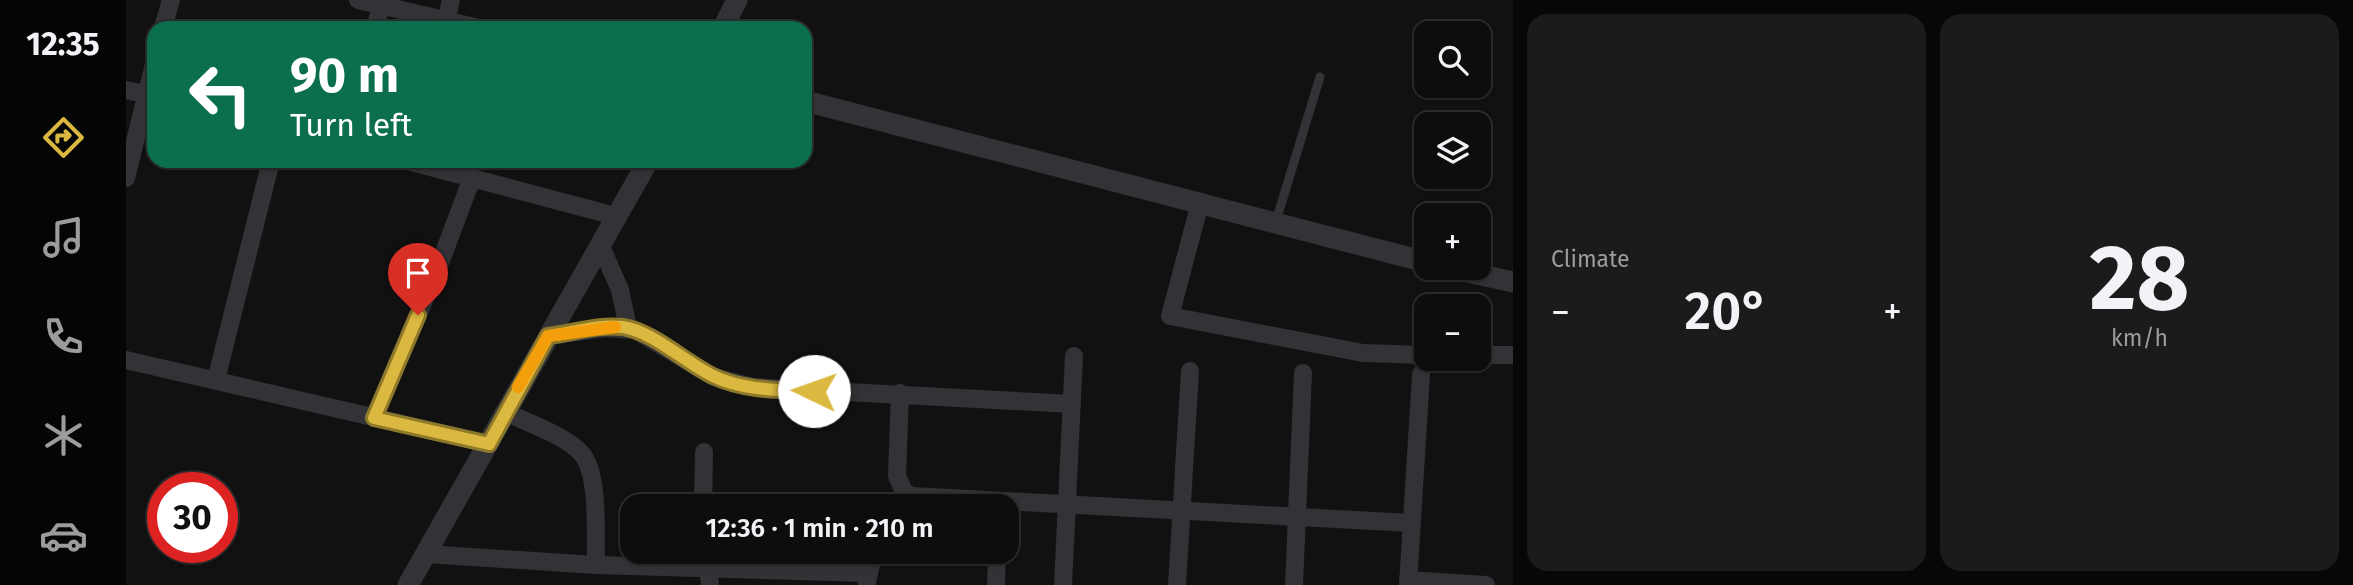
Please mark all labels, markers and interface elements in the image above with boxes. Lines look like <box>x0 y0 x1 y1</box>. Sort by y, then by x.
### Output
map controls <box>1414 21 1491 371</box>
button: search <box>1414 21 1491 98</box>
text: 12:35 <box>26 25 100 63</box>
text: 90 m <box>290 46 399 105</box>
icon: left <box>175 49 266 140</box>
text: Turn left <box>290 106 412 144</box>
button: layers <box>1414 112 1491 189</box>
icon: directions <box>39 113 88 162</box>
button: + <box>1414 203 1491 280</box>
icon: music <box>39 213 88 262</box>
text: 28 <box>2090 224 2189 333</box>
pin <box>388 243 448 315</box>
text: Climate <box>1551 245 1630 273</box>
icon: arrive <box>399 254 437 292</box>
text: 20° <box>1685 280 1768 343</box>
text: − <box>1551 289 1570 335</box>
text: + <box>1883 289 1902 335</box>
button: − <box>1414 294 1491 371</box>
icon: phone <box>39 312 88 361</box>
text: km/h <box>2111 324 2168 352</box>
position arrow <box>777 354 851 428</box>
icon: climate <box>39 411 88 460</box>
speed limit sign: 30 <box>147 472 238 563</box>
icon: car <box>39 511 88 560</box>
text: 12:36 · 1 min · 210 m <box>705 513 934 544</box>

